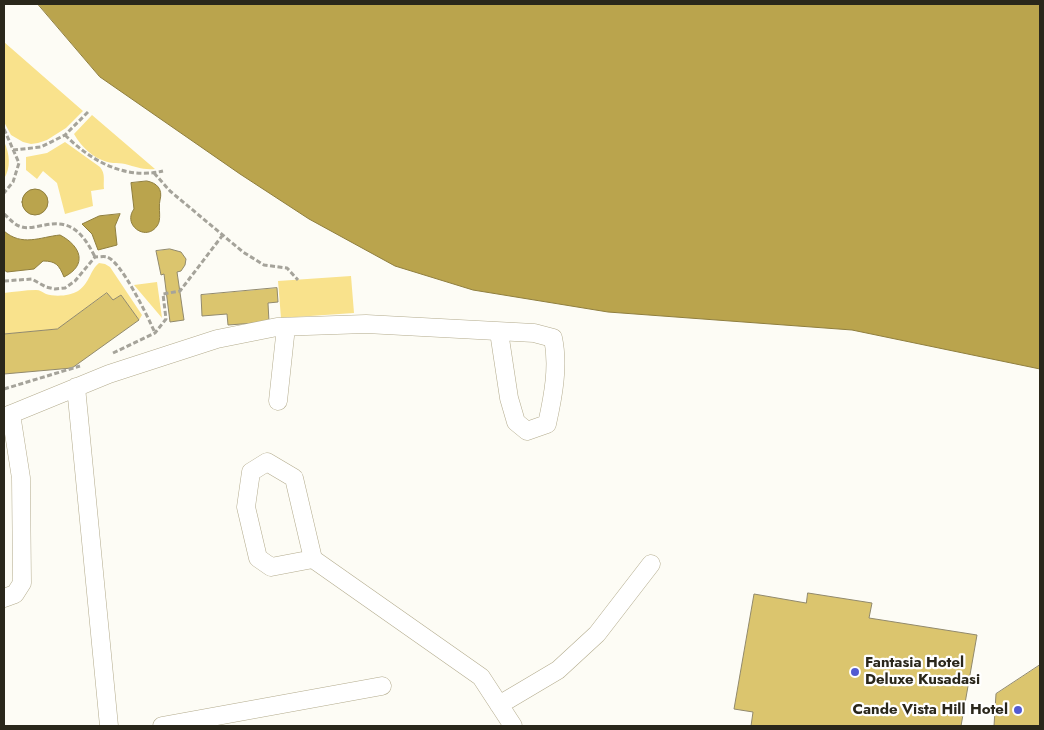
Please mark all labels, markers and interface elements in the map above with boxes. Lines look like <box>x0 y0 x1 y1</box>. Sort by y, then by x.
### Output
place label: Fantasia Hotel Deluxe Kusadasi <box>865 654 980 689</box>
marker: Fantasia Hotel Deluxe Kusadasi <box>849 666 861 678</box>
place label: Cande Vista Hill Hotel <box>852 701 1008 719</box>
marker: Cande Vista Hill Hotel <box>1012 704 1024 716</box>

